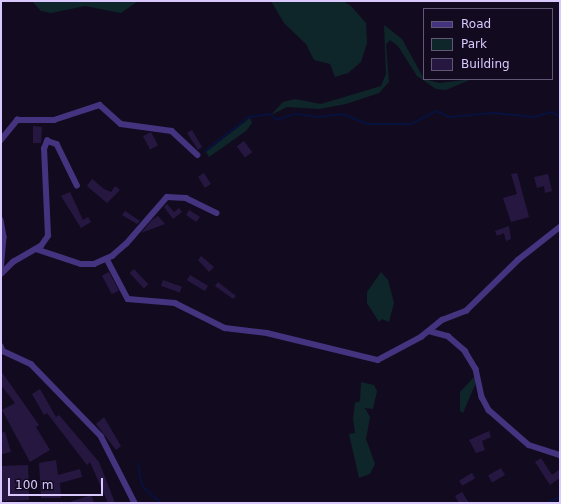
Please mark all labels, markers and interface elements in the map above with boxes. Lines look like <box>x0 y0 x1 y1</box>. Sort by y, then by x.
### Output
legend <box>423 8 553 80</box>
text: Road <box>461 17 491 31</box>
text: Park <box>461 37 487 51</box>
text: Building <box>461 57 510 71</box>
scale bar <box>10 470 105 496</box>
text: 100 m <box>15 478 53 492</box>

